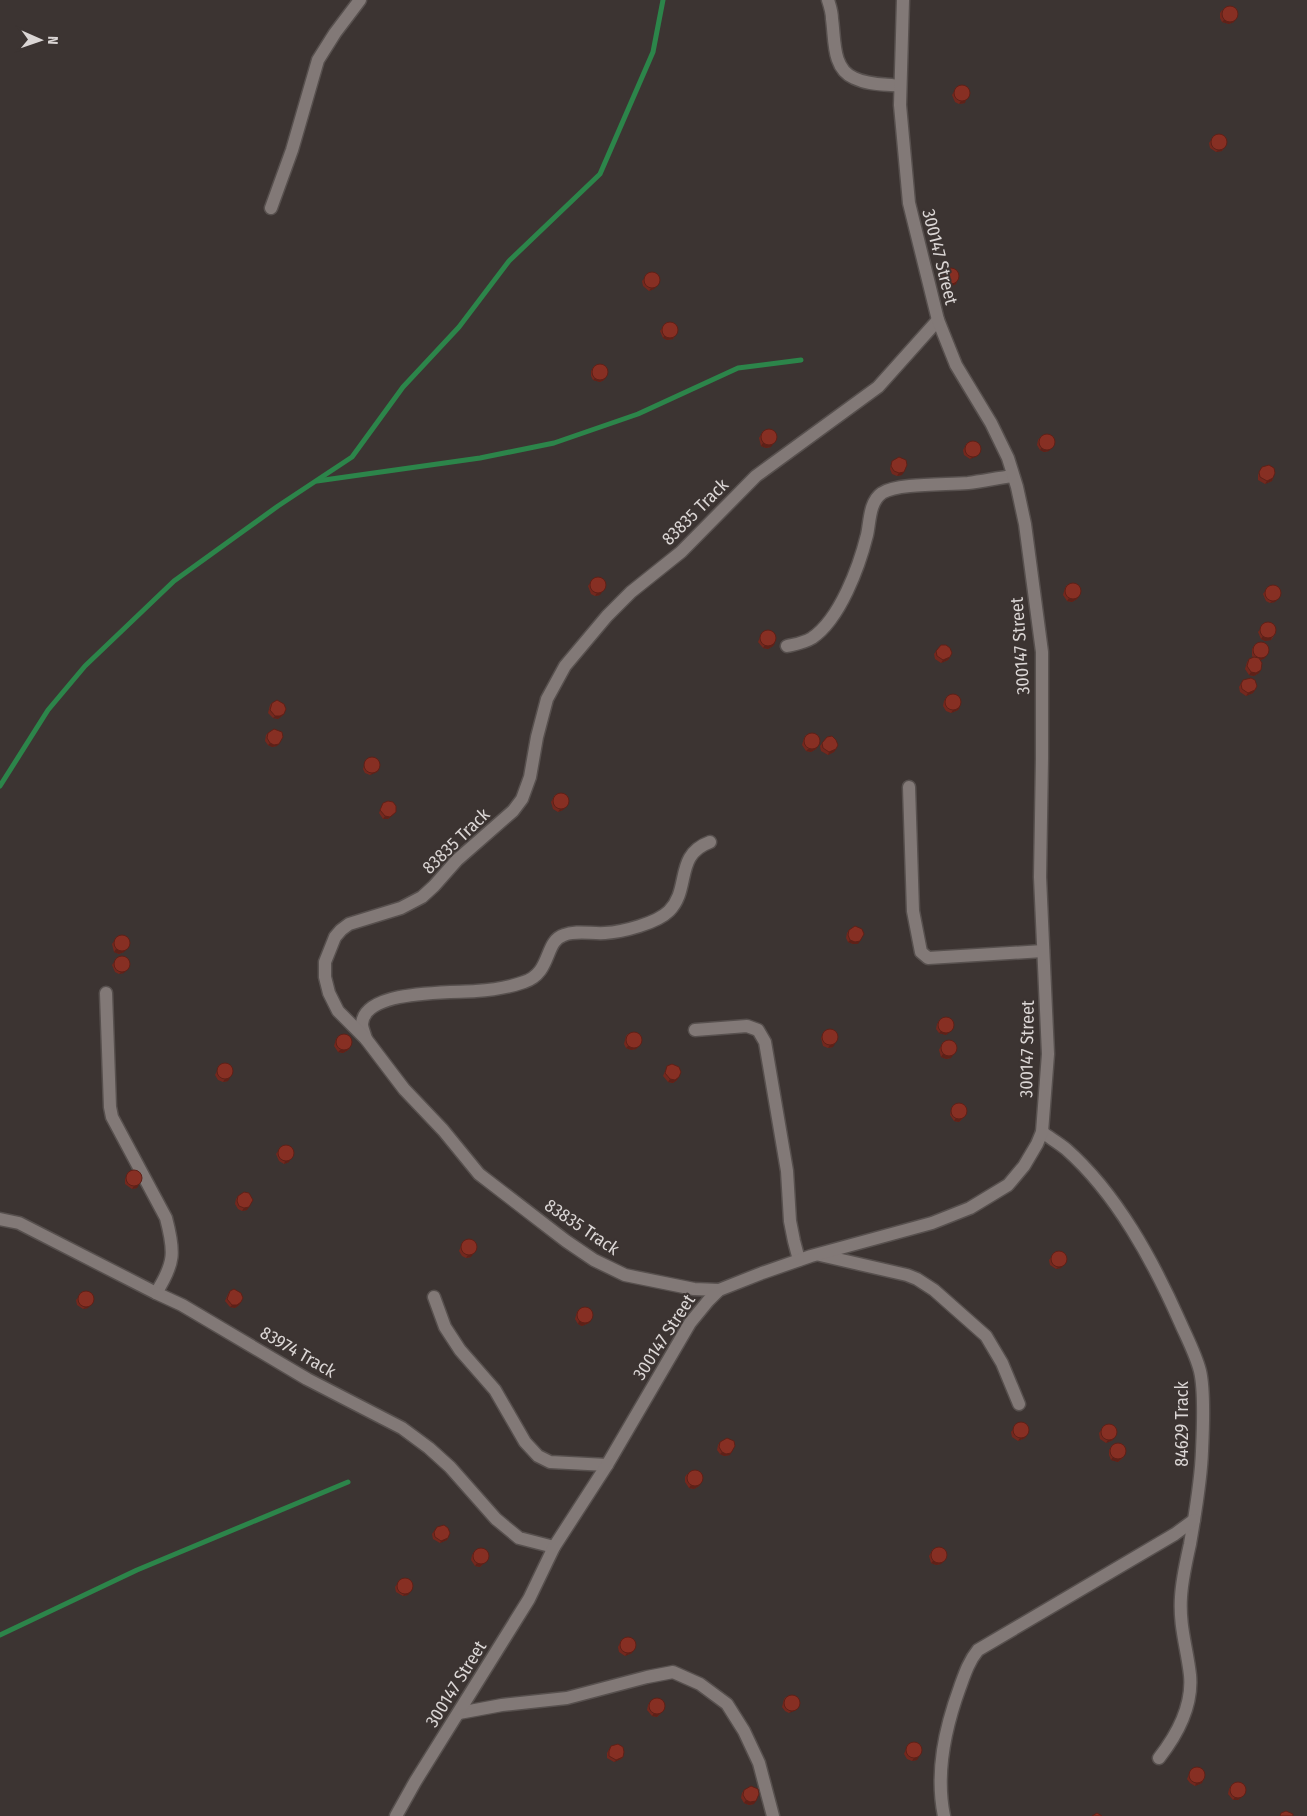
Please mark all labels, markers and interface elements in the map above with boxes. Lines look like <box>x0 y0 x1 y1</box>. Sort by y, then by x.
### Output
north arrow <box>15 15 65 65</box>
text: N <box>44 36 61 45</box>
street label: 300147 Street <box>918 207 963 307</box>
street label: 83835 Track <box>657 474 733 550</box>
street label: 300147 Street <box>1006 596 1034 695</box>
street label: 83835 Track <box>418 803 495 878</box>
street label: 300147 Street <box>1015 1000 1039 1098</box>
street label: 83835 Track <box>541 1194 624 1260</box>
street label: 300147 Street <box>628 1290 700 1384</box>
street label: 83974 Track <box>256 1322 340 1383</box>
street label: 84629 Track <box>1171 1381 1193 1467</box>
street label: 300147 Street <box>421 1637 491 1731</box>

